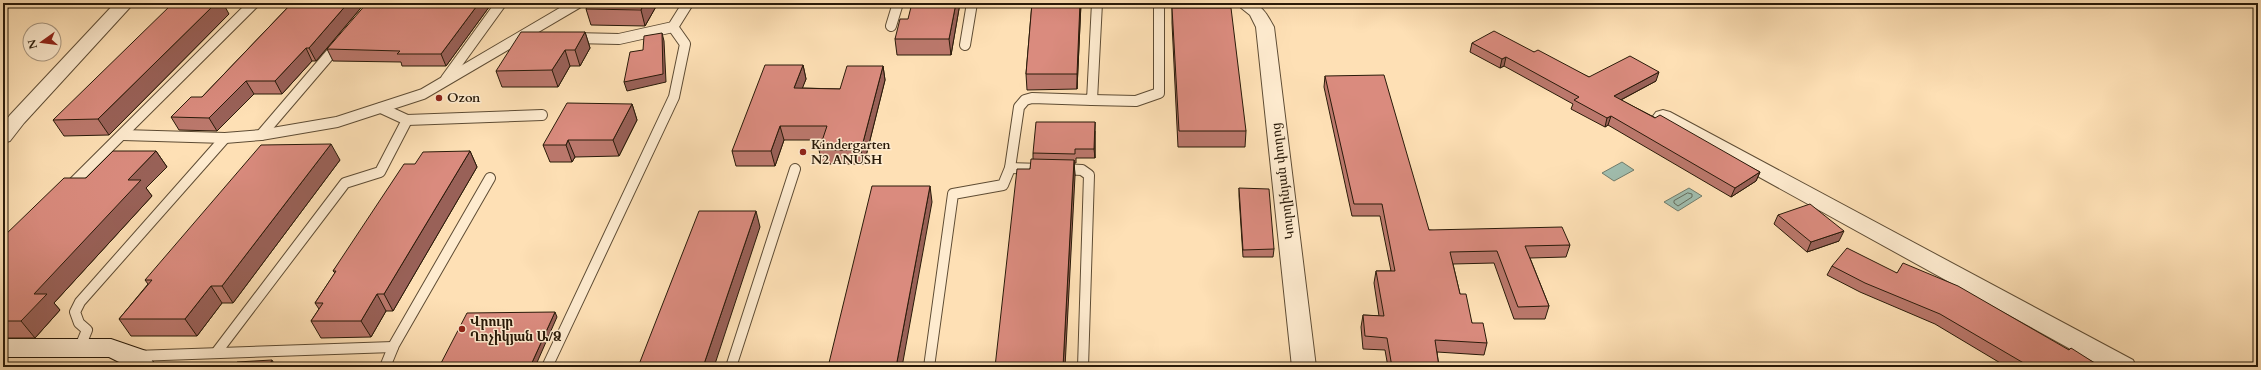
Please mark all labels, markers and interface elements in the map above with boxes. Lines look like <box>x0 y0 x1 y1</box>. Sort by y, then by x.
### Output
north arrow <box>22 22 62 62</box>
text: N <box>24 37 41 51</box>
place label: Ozon <box>447 89 481 107</box>
marker: Ozon <box>434 93 444 103</box>
street label: Կուրղինյան փողոց <box>1267 122 1299 240</box>
place label: Kindergarten N2 ANUSH <box>811 136 891 169</box>
marker: Kindergarten N2 ANUSH <box>798 147 808 157</box>
place label: Վրույր Ղոչիկյան Ա/Ձ <box>470 313 562 346</box>
marker: Վրույր Ղոչիկյան Ա/Ձ <box>457 324 467 334</box>

